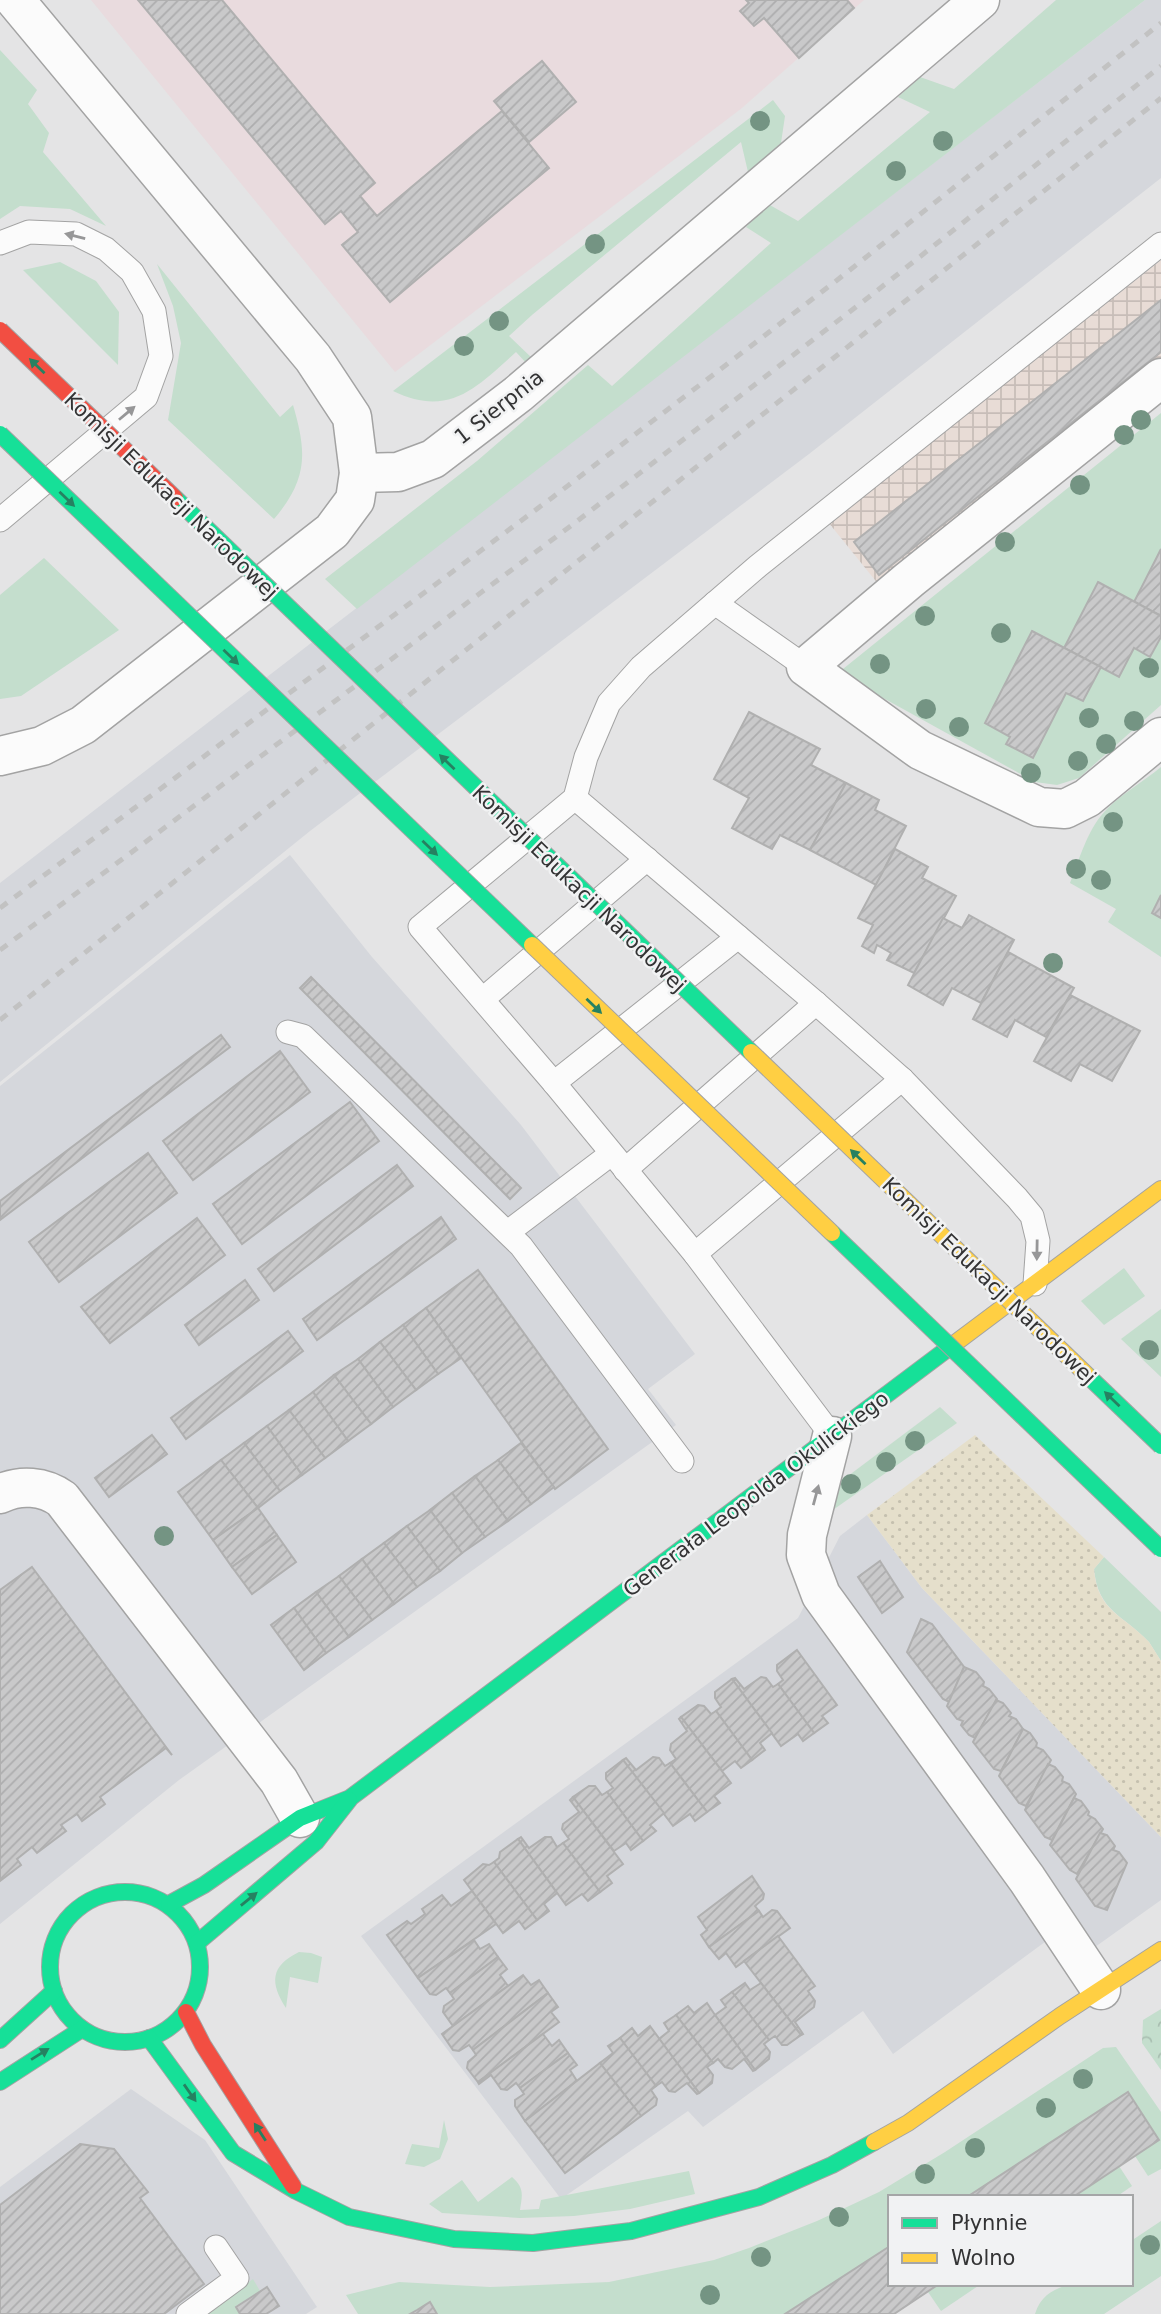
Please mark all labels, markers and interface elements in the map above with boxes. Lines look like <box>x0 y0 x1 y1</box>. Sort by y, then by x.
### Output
one-way arrow <box>63 231 85 242</box>
one-way arrow <box>29 358 46 374</box>
street label: 1 Sierpnia <box>450 365 548 449</box>
street label: Komisji Edukacji Narodowej <box>59 388 283 604</box>
one-way arrow <box>119 406 136 421</box>
one-way arrow <box>58 490 75 507</box>
one-way arrow <box>222 648 239 665</box>
one-way arrow <box>439 754 456 770</box>
street label: Komisji Edukacji Narodowej <box>467 781 691 997</box>
one-way arrow <box>421 840 438 856</box>
one-way arrow <box>585 997 602 1013</box>
one-way arrow <box>850 1149 867 1166</box>
street label: Komisji Edukacji Narodowej <box>877 1173 1101 1389</box>
one-way arrow <box>1031 1239 1043 1261</box>
street label: Generała Leopolda Okulickiego <box>619 1386 893 1602</box>
one-way arrow <box>1103 1390 1120 1407</box>
one-way arrow <box>811 1484 822 1506</box>
one-way arrow <box>240 1891 258 1906</box>
one-way arrow <box>31 2048 50 2061</box>
one-way arrow <box>183 2084 197 2102</box>
one-way arrow <box>254 2123 267 2142</box>
legend <box>888 2195 1133 2286</box>
text: Płynnie <box>951 2211 1027 2235</box>
text: Wolno <box>951 2246 1015 2270</box>

